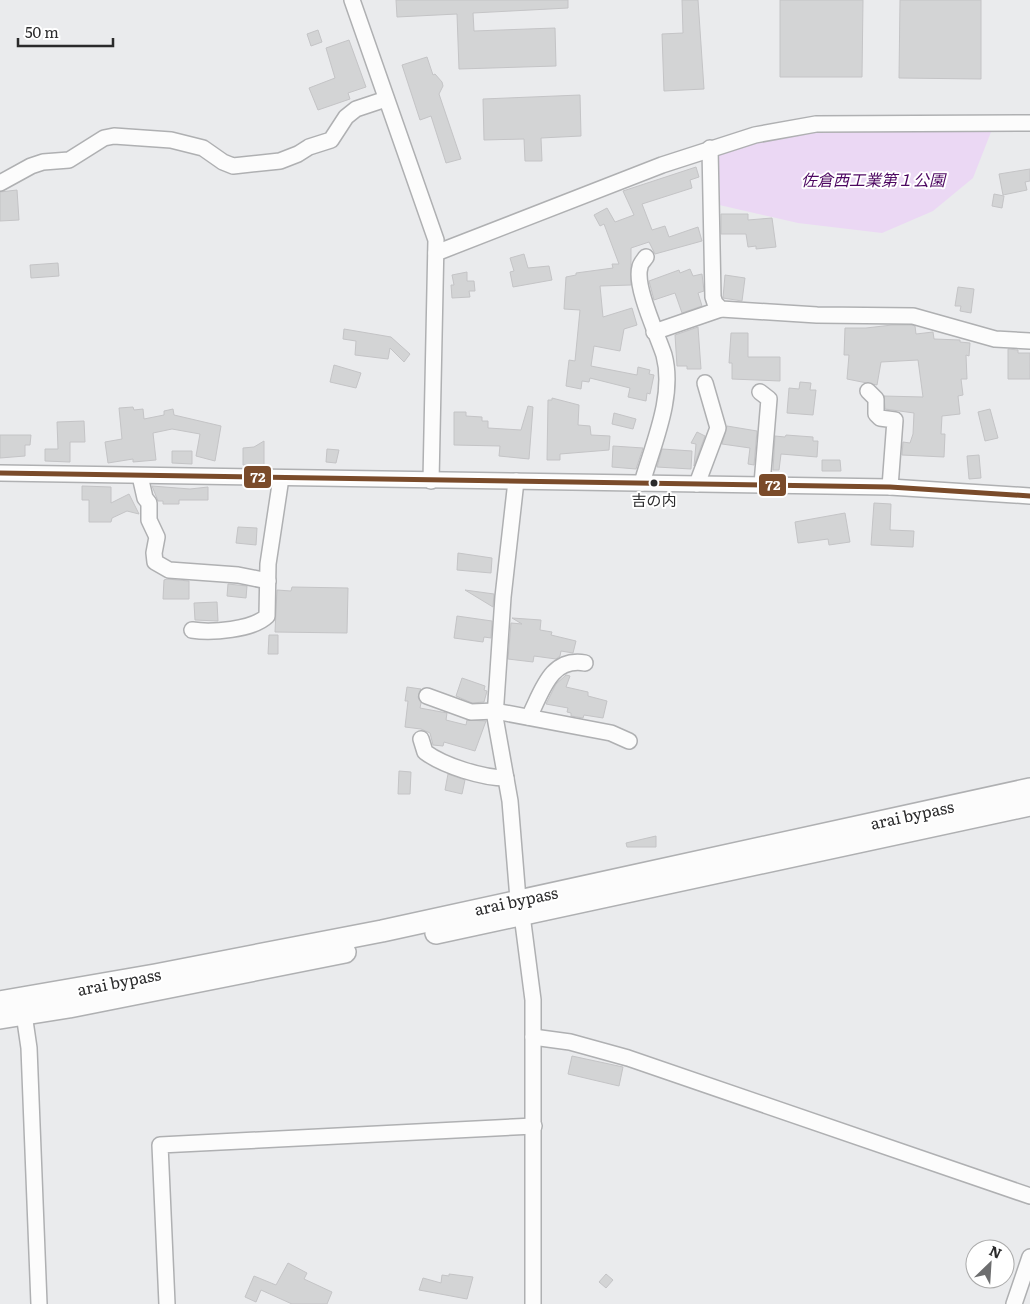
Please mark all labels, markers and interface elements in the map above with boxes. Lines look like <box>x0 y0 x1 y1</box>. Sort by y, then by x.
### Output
scale bar <box>18 15 112 47</box>
text: 50 m <box>25 20 59 43</box>
park label: 佐倉西工業第１公園 <box>801 167 947 191</box>
line badge: 72 <box>243 465 272 489</box>
text: 72 <box>250 466 266 486</box>
line badge: 72 <box>758 473 787 497</box>
text: 72 <box>765 474 781 494</box>
marker: 吉の内 <box>649 478 659 488</box>
place label: 吉の内 <box>631 488 677 511</box>
street label: arai bypass <box>868 793 956 835</box>
street label: arai bypass <box>472 879 560 921</box>
street label: arai bypass <box>75 961 163 1001</box>
north arrow <box>965 1239 1015 1289</box>
text: N <box>986 1240 1006 1263</box>

